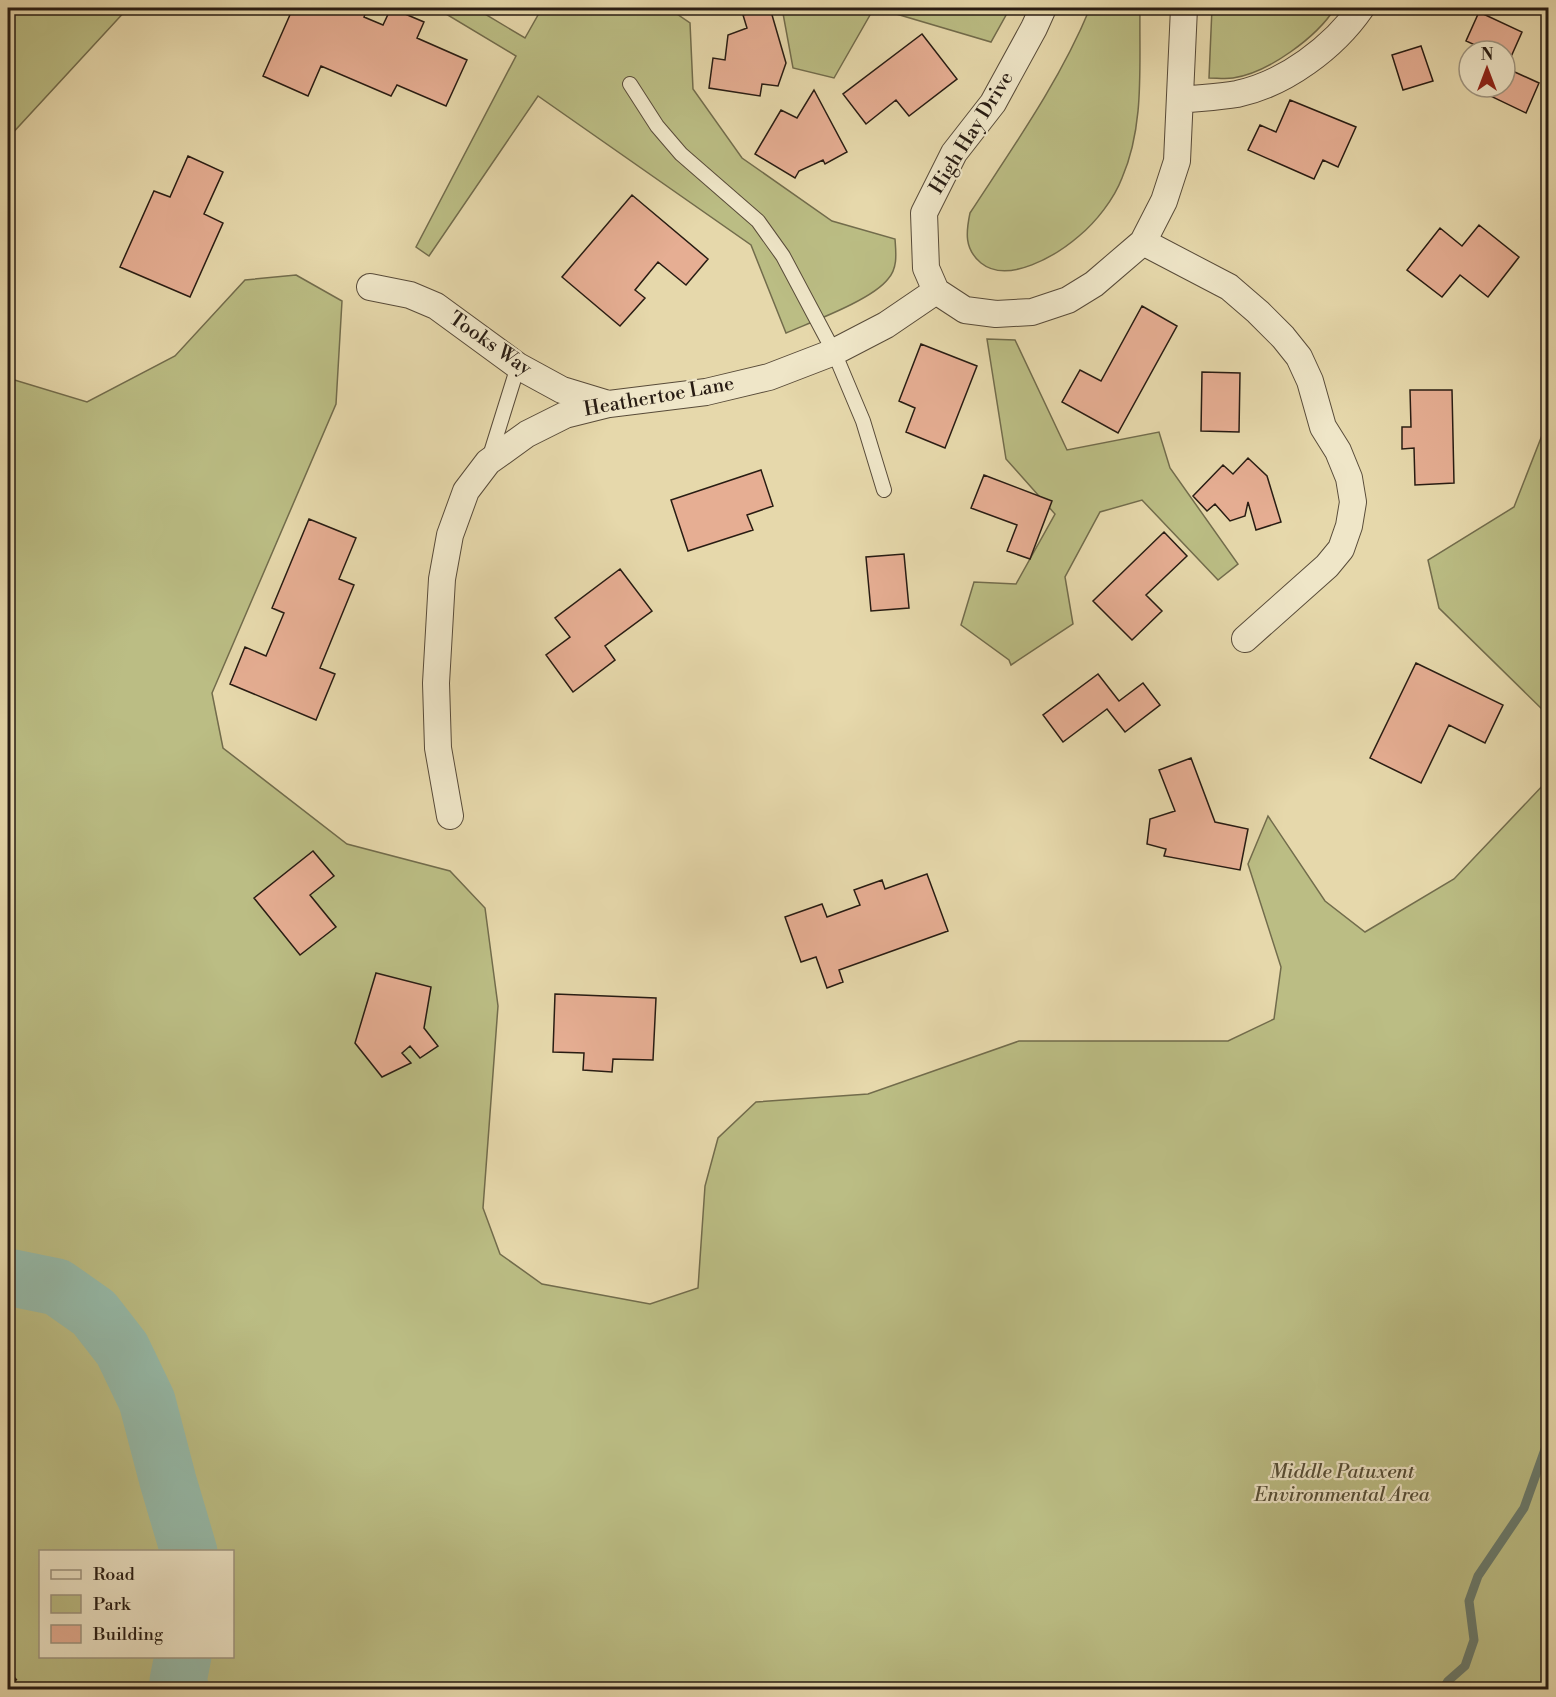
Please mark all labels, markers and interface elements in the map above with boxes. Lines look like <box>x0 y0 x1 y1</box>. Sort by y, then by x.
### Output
north arrow <box>1457 39 1517 99</box>
text: N <box>1481 45 1494 65</box>
street label: High Hay Drive <box>924 67 1020 199</box>
street label: Tooks Way <box>444 306 536 382</box>
street label: Heathertoe Lane <box>582 371 736 423</box>
park label: Middle Patuxent Environmental Area <box>1253 1460 1431 1508</box>
legend <box>39 1550 234 1658</box>
text: Road <box>93 1563 136 1586</box>
text: Park <box>93 1593 132 1616</box>
text: Building <box>92 1623 164 1646</box>

